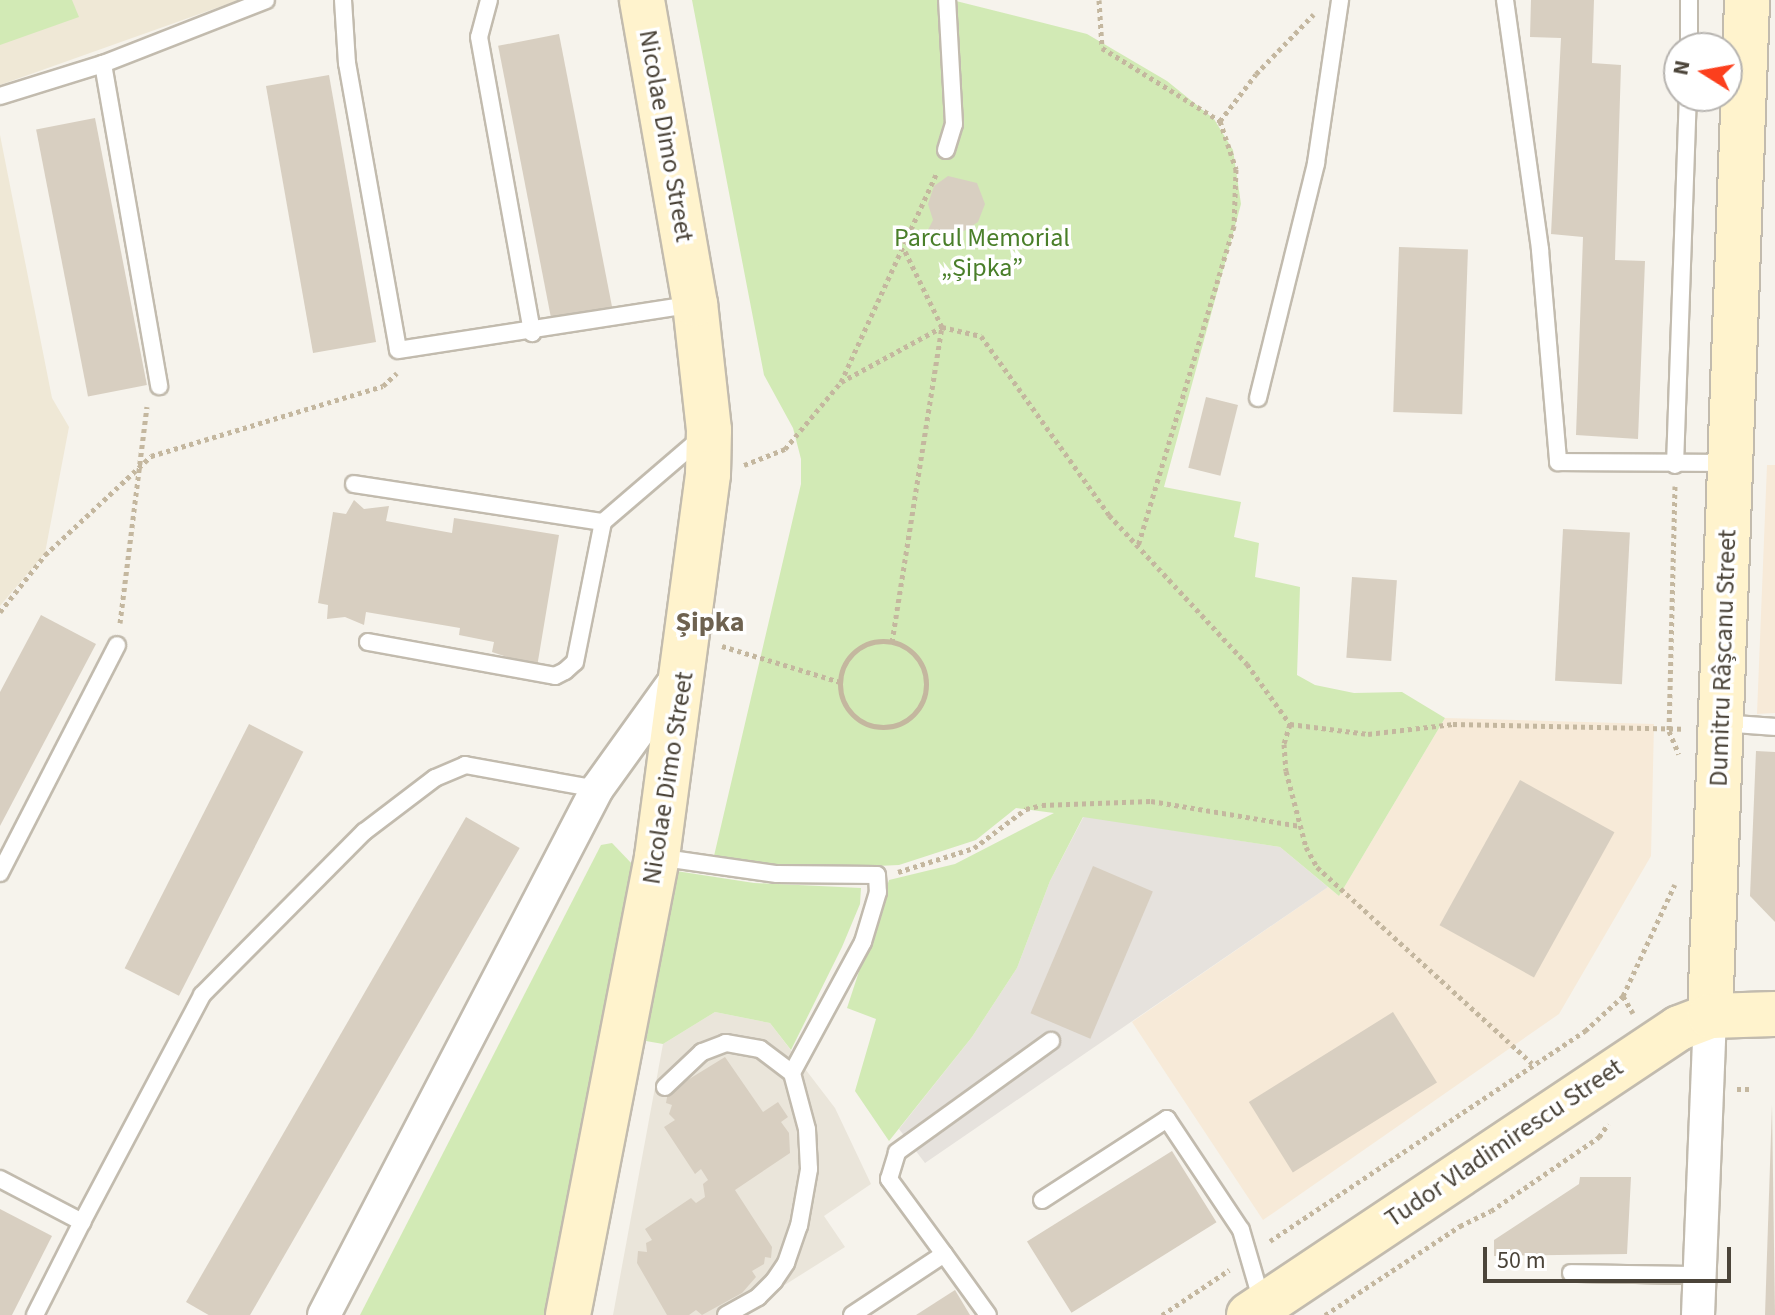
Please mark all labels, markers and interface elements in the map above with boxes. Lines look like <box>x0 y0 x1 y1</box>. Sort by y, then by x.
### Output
street label: Nicolae Dimo Street <box>632 28 700 244</box>
north arrow <box>1663 32 1743 112</box>
text: N <box>1664 58 1699 78</box>
park label: Parcul Memorial „Șipka” <box>894 222 1070 284</box>
street label: Dumitru Râșcanu Street <box>1703 529 1743 787</box>
district label: Șipka <box>675 605 745 639</box>
street label: Nicolae Dimo Street <box>636 669 700 887</box>
street label: Tudor Vladimirescu Street <box>1379 1052 1629 1234</box>
scale bar <box>1487 1231 1735 1281</box>
text: 50 m <box>1497 1243 1546 1278</box>

